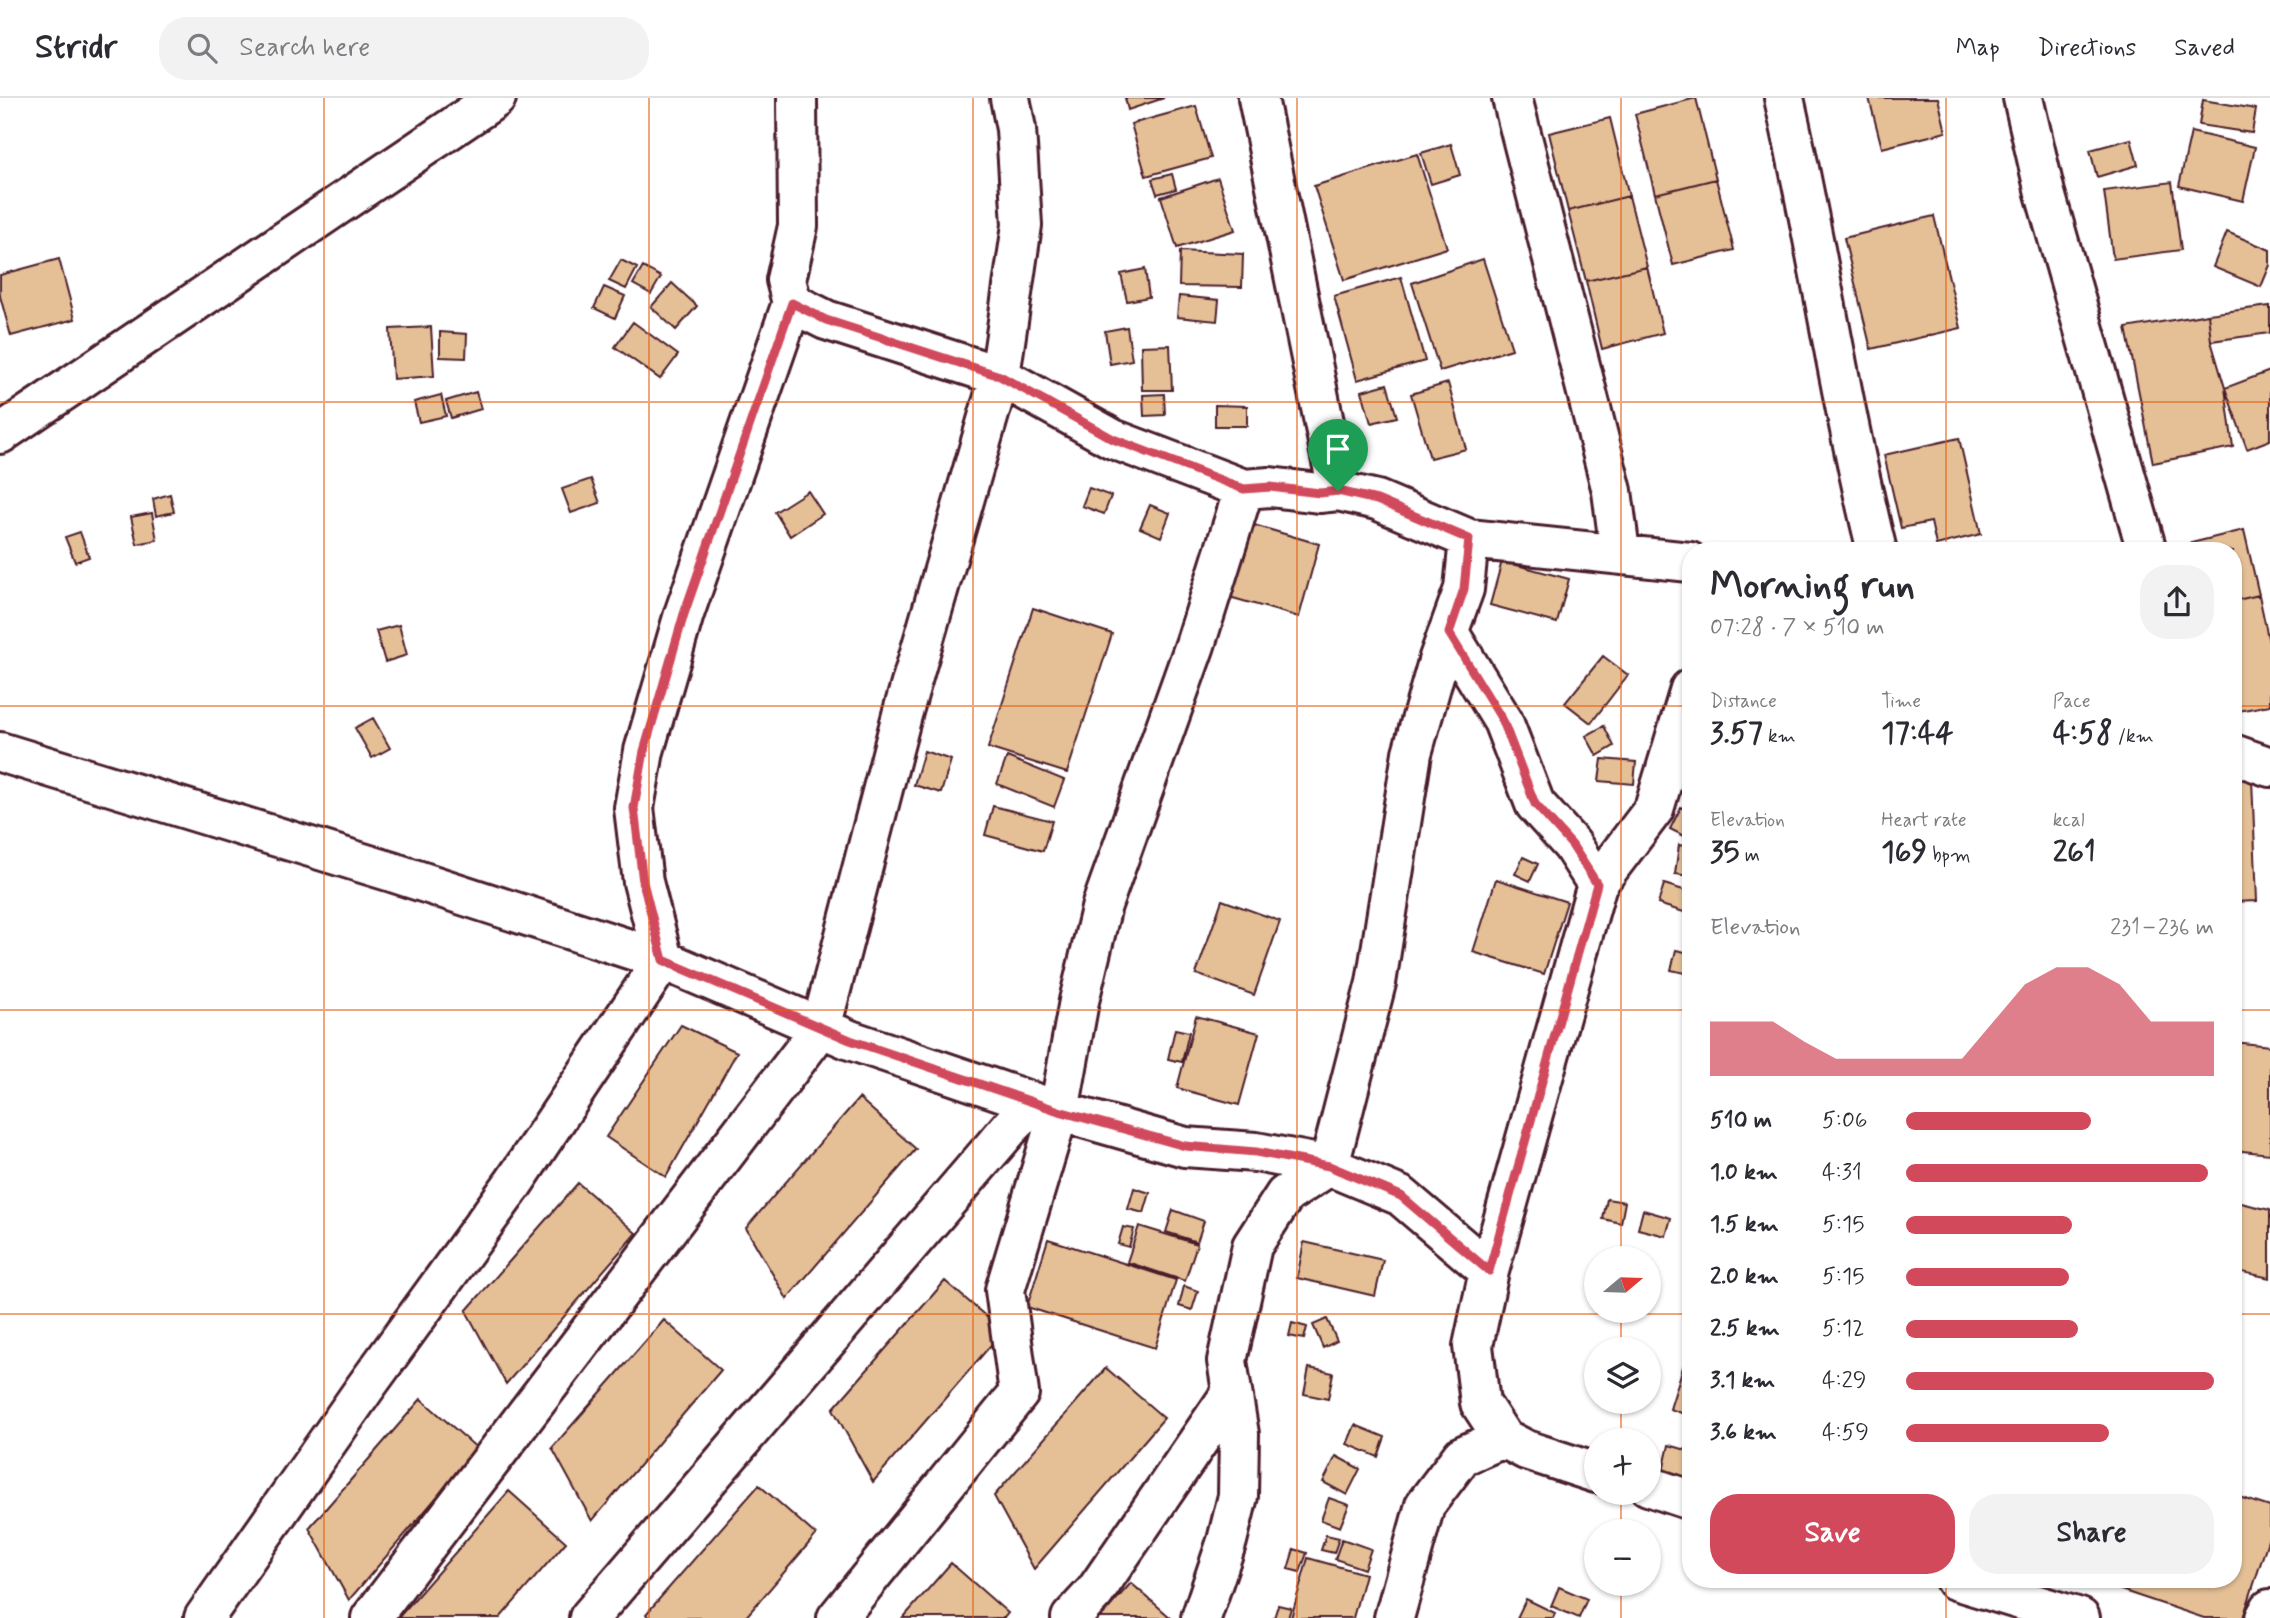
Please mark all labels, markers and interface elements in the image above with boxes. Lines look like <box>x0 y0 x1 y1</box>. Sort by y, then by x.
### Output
search box <box>159 17 649 80</box>
text: Stridr <box>35 26 117 70</box>
icon: search <box>183 29 221 67</box>
text: Search here <box>239 31 370 65</box>
text: Map <box>1956 33 2000 64</box>
text: Directions <box>2038 33 2136 64</box>
text: Saved <box>2174 33 2235 64</box>
pin <box>1308 419 1368 491</box>
icon: arrive <box>1319 430 1357 468</box>
text: Morning run <box>1710 562 1915 611</box>
button: share <box>2140 565 2214 639</box>
text: 07:28 · 7 × 510 m <box>1710 613 1885 643</box>
text: Distance <box>1710 689 1777 714</box>
text: Time <box>1881 689 1921 714</box>
text: Pace <box>2053 689 2090 714</box>
text: 3.57 <box>1710 714 1763 753</box>
text: 17:44 <box>1881 714 1954 753</box>
text: 4:58 <box>2053 714 2113 753</box>
text: km <box>1763 724 1796 749</box>
text: /km <box>2113 724 2154 749</box>
text: Elevation <box>1710 808 1785 833</box>
text: Heart rate <box>1881 808 1967 833</box>
text: kcal <box>2053 808 2085 833</box>
text: 35 <box>1710 833 1740 872</box>
text: 169 <box>1881 833 1927 872</box>
text: 261 <box>2053 833 2096 872</box>
text: m <box>1740 843 1760 868</box>
text: bpm <box>1927 843 1971 868</box>
text: Elevation <box>1710 913 1801 943</box>
text: 231–236 m <box>2110 913 2214 943</box>
text: 510 m <box>1710 1106 1772 1136</box>
text: 5:06 <box>1822 1106 1868 1136</box>
text: 1.0 km <box>1710 1158 1778 1188</box>
text: 4:31 <box>1822 1158 1862 1188</box>
text: 1.5 km <box>1710 1210 1779 1240</box>
text: 5:15 <box>1822 1210 1864 1240</box>
north arrow <box>1584 1246 1661 1323</box>
map controls <box>1584 1246 1661 1596</box>
text: 2.0 km <box>1710 1262 1779 1292</box>
text: 5:15 <box>1822 1262 1864 1292</box>
text: 2.5 km <box>1710 1314 1780 1344</box>
text: 5:12 <box>1822 1314 1864 1344</box>
button: layers <box>1584 1337 1661 1414</box>
text: 3.1 km <box>1710 1366 1775 1396</box>
text: 4:29 <box>1822 1366 1867 1396</box>
text: 3.6 km <box>1710 1418 1777 1448</box>
text: 4:59 <box>1822 1418 1869 1448</box>
button: + <box>1584 1428 1661 1505</box>
button: Save <box>1710 1494 1955 1574</box>
button: Share <box>1969 1494 2214 1574</box>
button: − <box>1584 1519 1661 1596</box>

